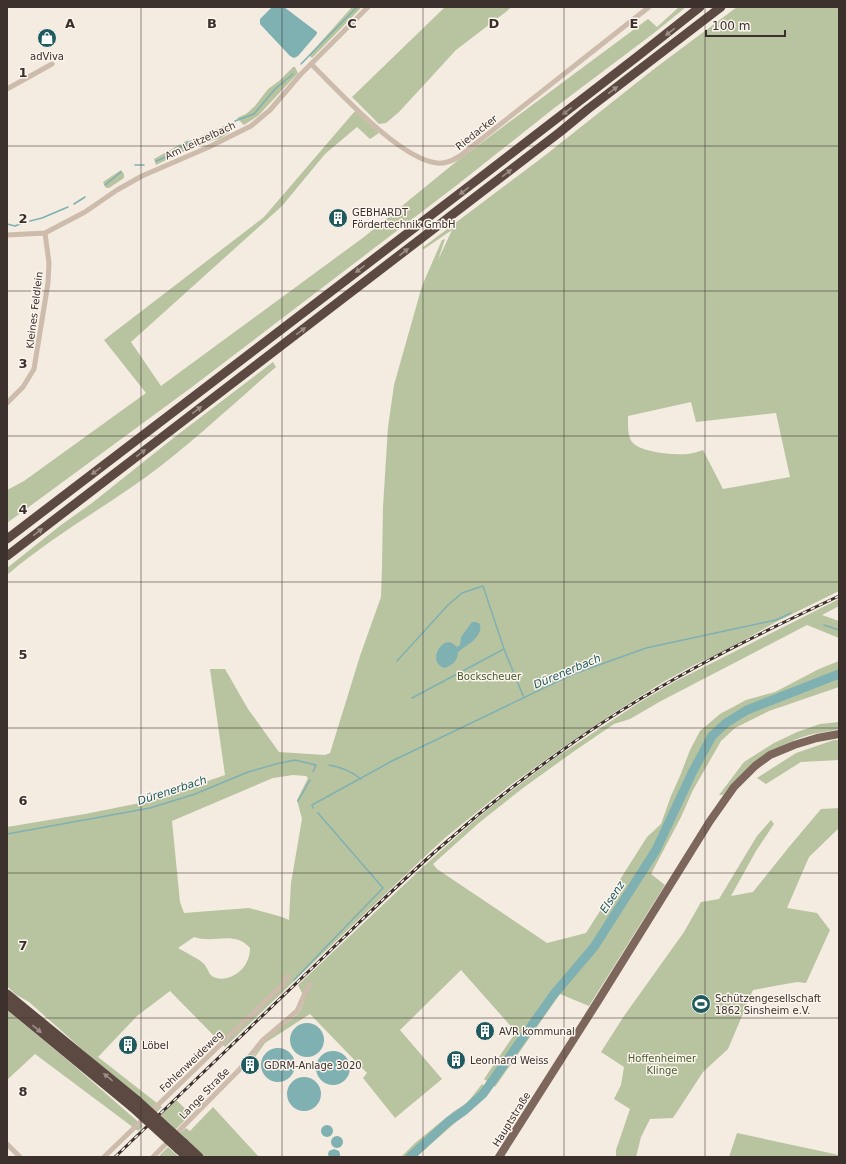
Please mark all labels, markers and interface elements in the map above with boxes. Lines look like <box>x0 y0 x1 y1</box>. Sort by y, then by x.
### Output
scale bar <box>706 12 785 38</box>
text: A <box>65 16 75 31</box>
text: B <box>207 16 217 31</box>
text: C <box>347 16 357 31</box>
text: D <box>489 16 500 31</box>
text: E <box>630 16 638 31</box>
text: 100 m <box>712 19 750 33</box>
shop icon: adViva <box>36 27 58 49</box>
one-way arrow <box>664 27 675 36</box>
place label: adViva <box>30 51 64 62</box>
text: 1 <box>18 65 28 80</box>
one-way arrow <box>607 86 618 95</box>
one-way arrow <box>561 107 572 115</box>
street label: Riedacker <box>453 112 500 152</box>
street label: Am Leitzelbach <box>163 119 237 162</box>
one-way arrow <box>502 169 513 177</box>
one-way arrow <box>458 186 469 195</box>
building icon: GEBHARDT Fördertechnik GmbH <box>327 207 349 229</box>
place label: GEBHARDT Fördertechnik GmbH <box>352 207 455 230</box>
text: 2 <box>18 211 28 226</box>
one-way arrow <box>399 248 409 256</box>
one-way arrow <box>355 265 366 273</box>
street label: Kleines Feldlein <box>24 271 45 349</box>
one-way arrow <box>295 327 306 335</box>
text: 3 <box>18 356 28 371</box>
one-way arrow <box>192 405 203 414</box>
one-way arrow <box>136 449 147 457</box>
one-way arrow <box>91 466 102 475</box>
text: 4 <box>18 502 28 517</box>
one-way arrow <box>33 528 43 536</box>
text: 5 <box>18 647 28 662</box>
water label: Dürenerbach <box>532 651 603 691</box>
park label: Bockscheuer <box>457 671 522 682</box>
water label: Dürenerbach <box>136 773 208 808</box>
text: 6 <box>18 793 28 808</box>
water label: Elsenz <box>597 879 628 916</box>
text: 7 <box>18 938 28 953</box>
sports icon: Schützengesellschaft 1862 Sinsheim e.V. <box>690 993 712 1015</box>
place label: Schützengesellschaft 1862 Sinsheim e.V. <box>715 993 821 1016</box>
building icon: AVR kommunal <box>474 1020 496 1042</box>
one-way arrow <box>32 1025 43 1034</box>
place label: AVR kommunal <box>499 1026 575 1037</box>
street label: Fohlenweideweg <box>158 1028 225 1094</box>
building icon: Löbel <box>117 1034 139 1056</box>
place label: Löbel <box>142 1040 169 1051</box>
building icon: Leonhard Weiss <box>445 1049 467 1071</box>
park label: Hoffenheimer Klinge <box>628 1053 697 1076</box>
building icon: GDRM-Anlage 3020 <box>239 1054 261 1076</box>
place label: Leonhard Weiss <box>470 1055 549 1066</box>
place label: GDRM-Anlage 3020 <box>264 1060 362 1071</box>
street label: Lange Straße <box>177 1066 231 1121</box>
one-way arrow <box>102 1072 113 1081</box>
text: 8 <box>18 1084 28 1099</box>
street label: Hauptstraße <box>490 1090 533 1149</box>

